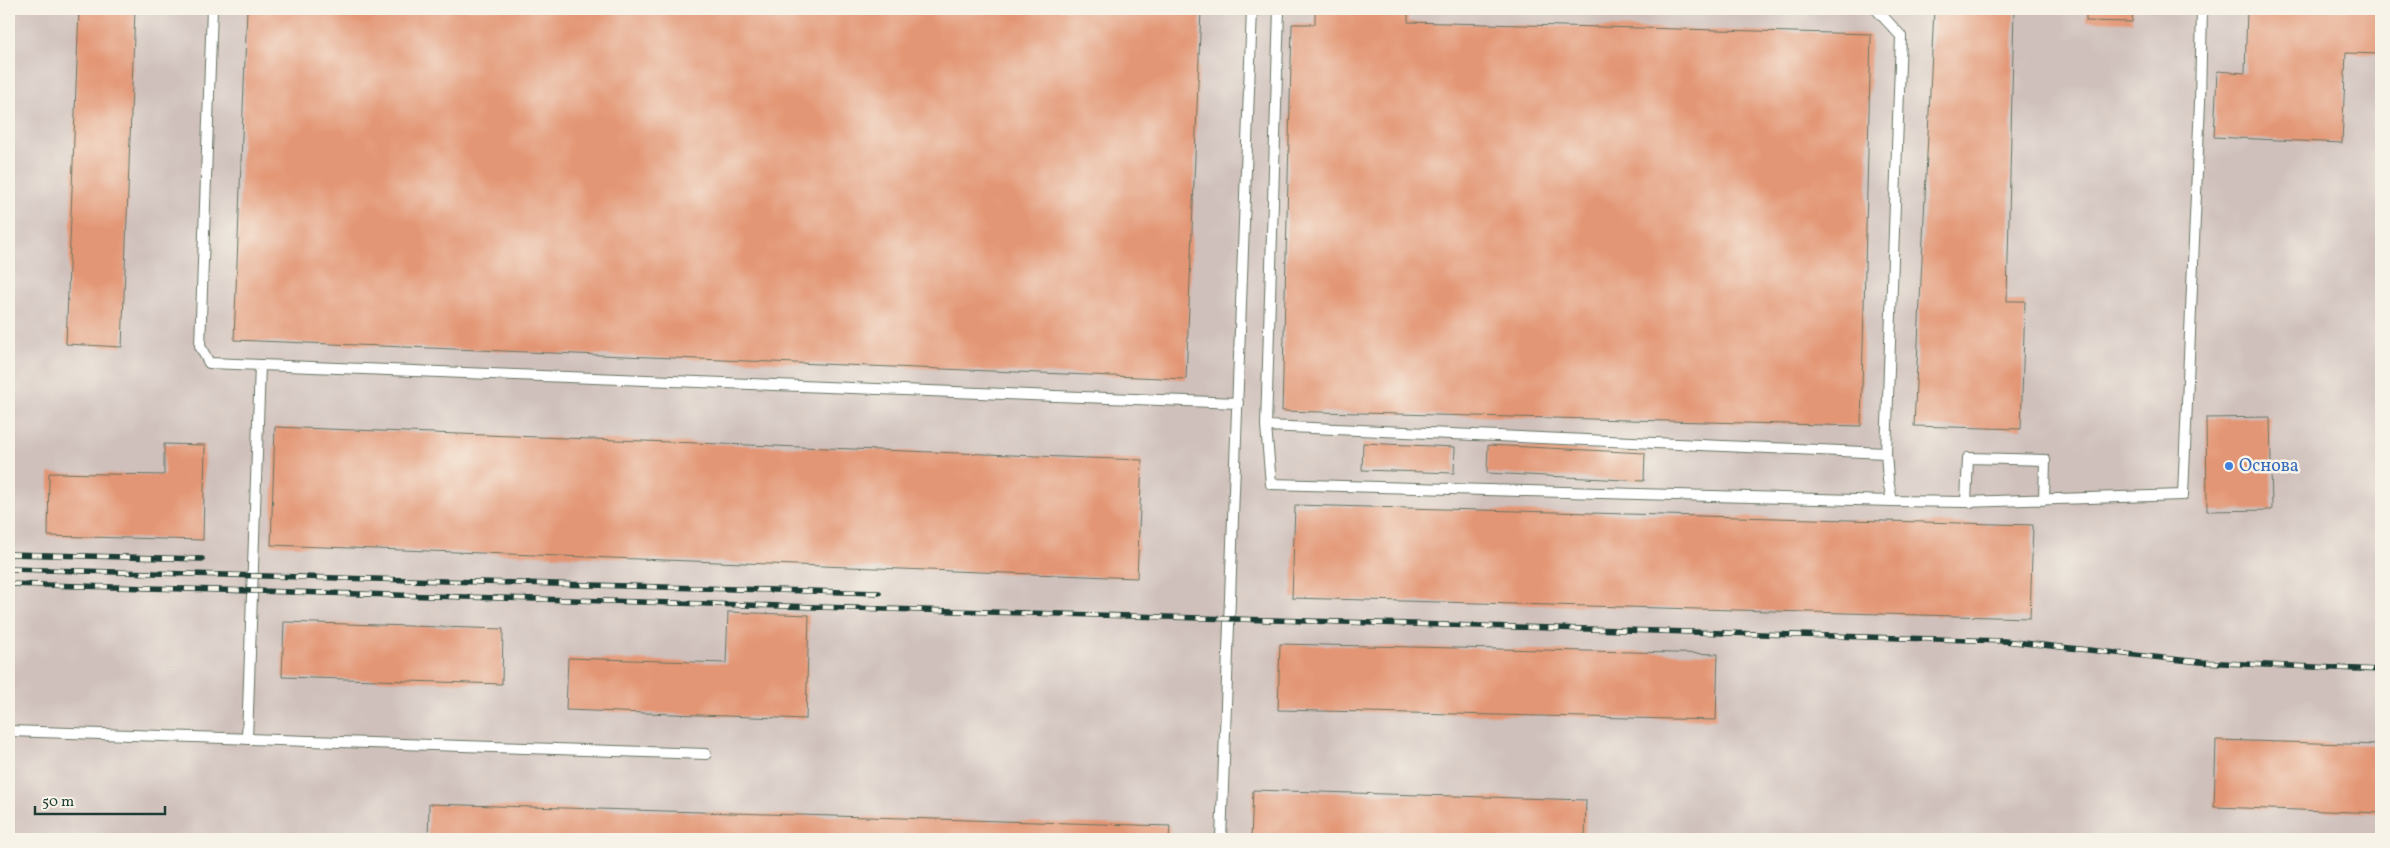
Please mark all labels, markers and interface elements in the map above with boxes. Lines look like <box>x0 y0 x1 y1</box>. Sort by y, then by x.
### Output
place label: Основа <box>2239 454 2299 479</box>
marker: Основа <box>2223 460 2235 472</box>
scale bar <box>35 783 165 815</box>
text: 50 m <box>42 792 74 813</box>

